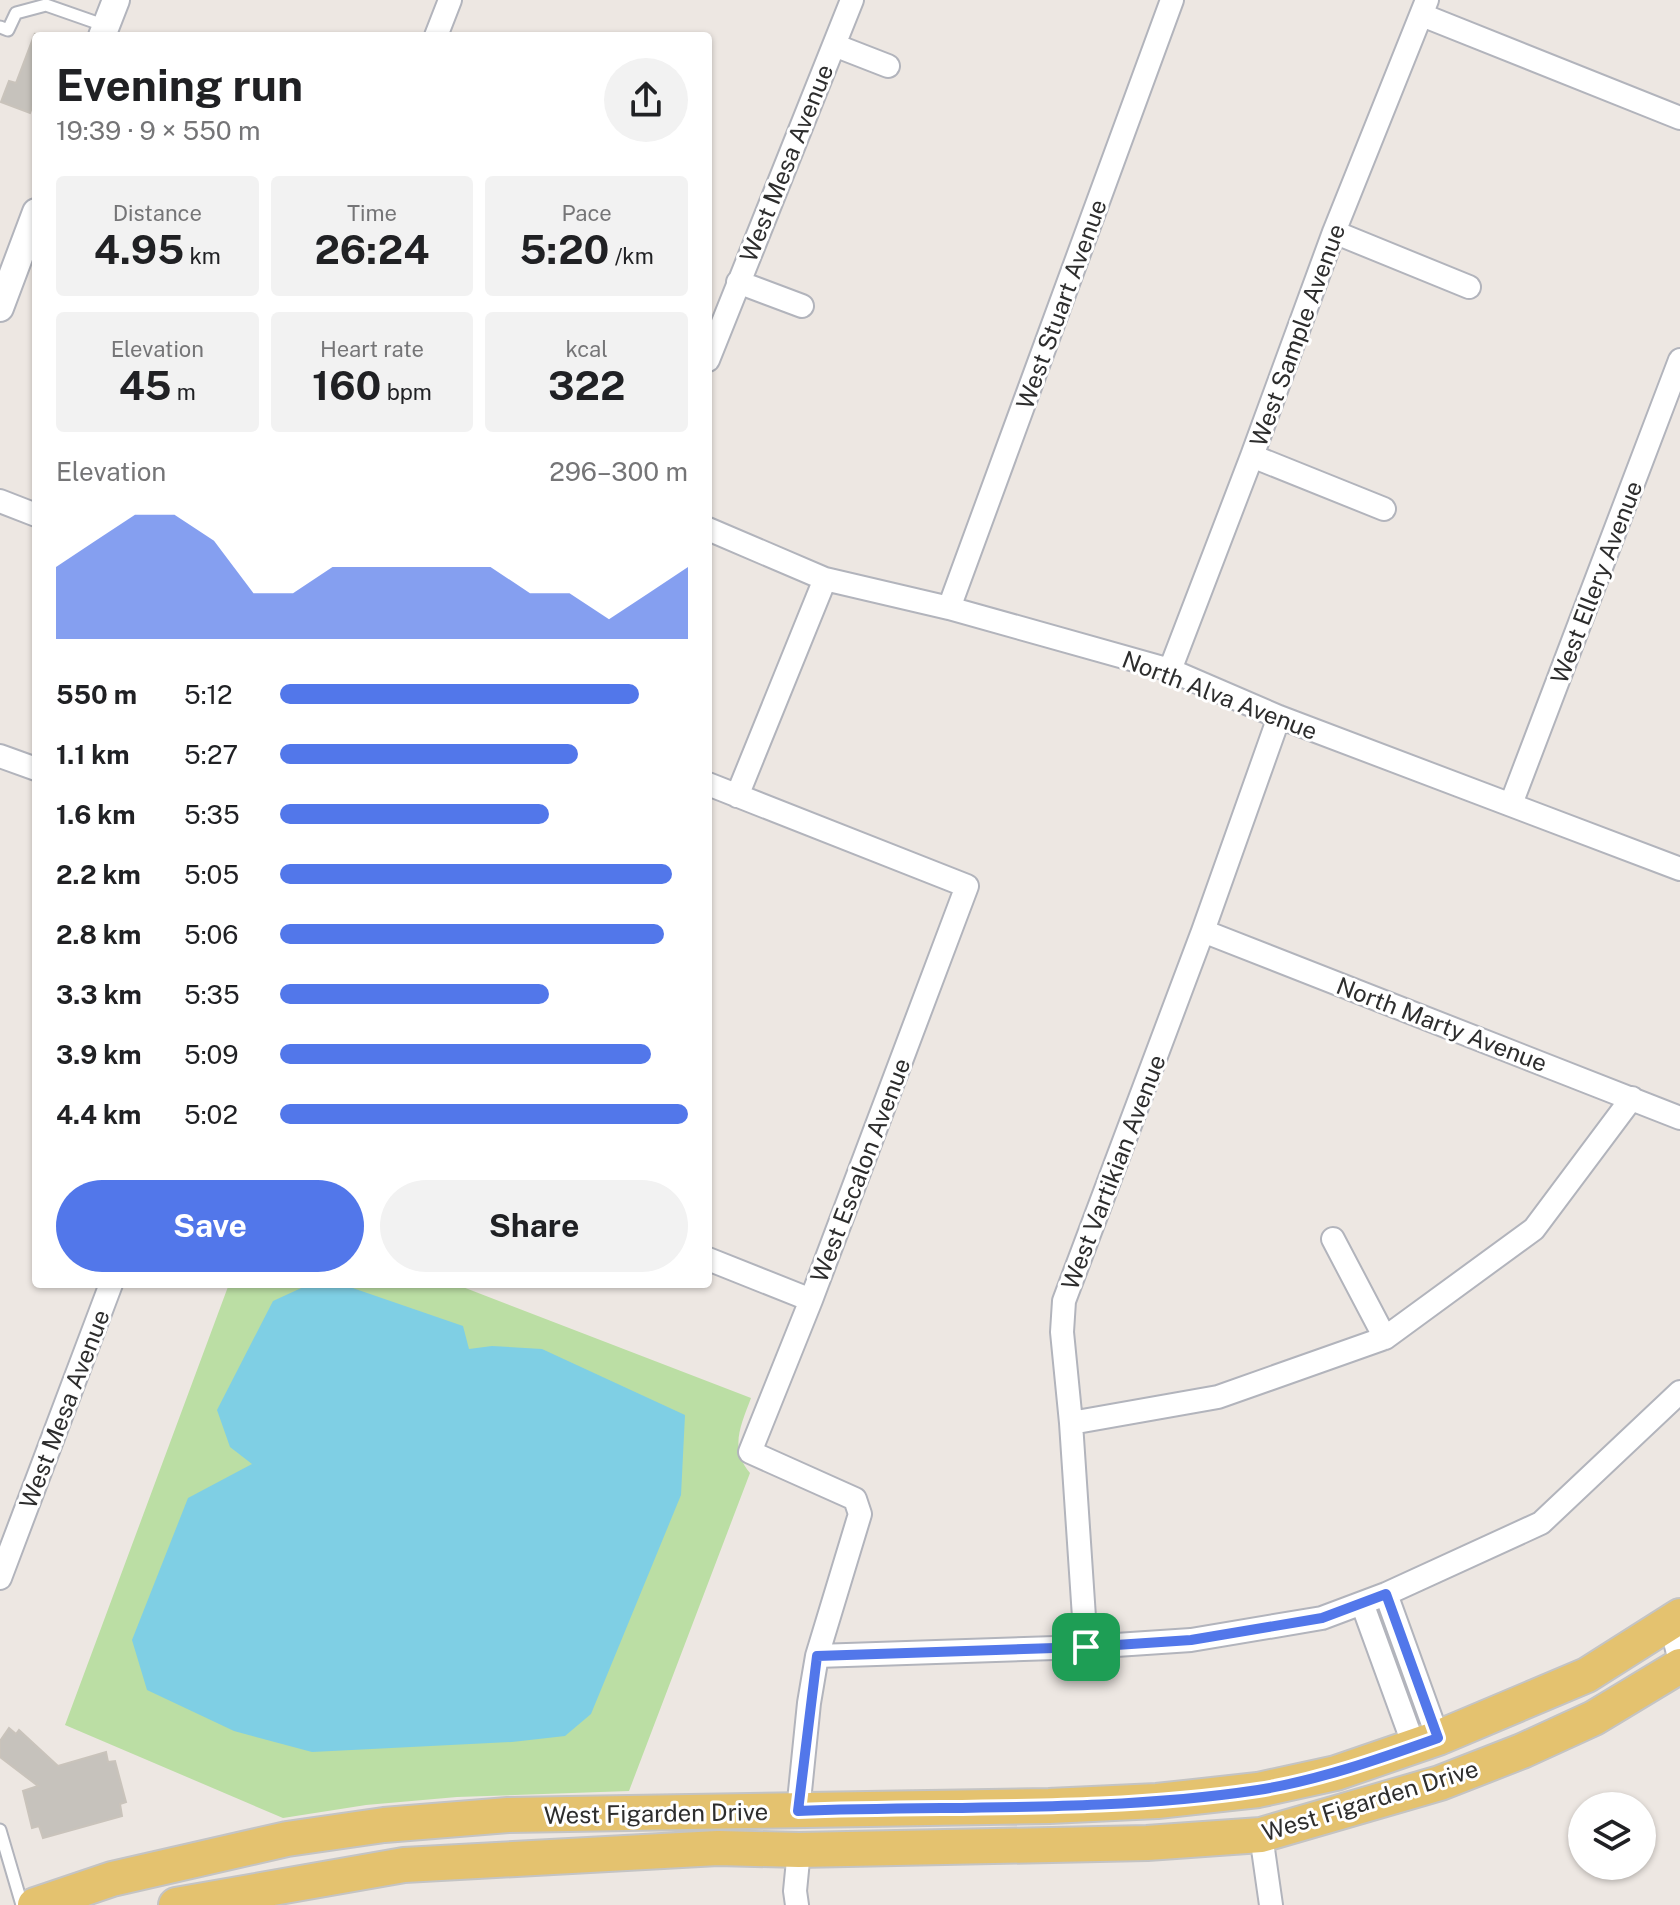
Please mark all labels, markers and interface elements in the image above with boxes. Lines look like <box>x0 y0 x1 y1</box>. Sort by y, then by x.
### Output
button: share <box>604 58 688 142</box>
text: Evening run <box>56 59 303 111</box>
street label: West Mesa Avenue <box>734 60 838 266</box>
text: 19:39 · 9 × 550 m <box>56 115 261 146</box>
street label: West Stuart Avenue <box>1010 195 1112 413</box>
text: Distance <box>113 200 202 226</box>
text: Time <box>347 200 397 226</box>
text: Pace <box>562 200 612 226</box>
street label: West Sample Avenue <box>1244 220 1350 450</box>
text: 4.95 <box>94 226 184 273</box>
text: 26:24 <box>314 226 430 273</box>
text: 5:20 <box>520 226 609 273</box>
text: km <box>184 243 221 269</box>
text: /km <box>609 243 654 269</box>
text: Elevation <box>111 336 204 362</box>
text: Heart rate <box>320 336 424 362</box>
text: kcal <box>565 336 608 362</box>
text: 45 <box>119 362 172 409</box>
text: 160 <box>312 362 381 409</box>
text: 322 <box>548 362 625 409</box>
text: m <box>172 379 196 405</box>
text: bpm <box>381 379 432 405</box>
text: Elevation <box>56 456 166 487</box>
text: 296–300 m <box>549 456 688 487</box>
street label: West Ellery Avenue <box>1544 477 1648 687</box>
street label: North Alva Avenue <box>1118 645 1322 745</box>
text: 550 m <box>56 679 137 710</box>
text: 5:12 <box>184 679 233 710</box>
text: 1.1 km <box>56 739 129 770</box>
text: 5:27 <box>184 739 238 770</box>
text: 1.6 km <box>56 799 136 830</box>
text: 5:35 <box>184 799 240 830</box>
text: 2.2 km <box>56 859 141 890</box>
text: 5:05 <box>184 859 239 890</box>
text: 2.8 km <box>56 919 141 950</box>
text: 5:06 <box>184 919 238 950</box>
street label: North Marty Avenue <box>1333 971 1551 1077</box>
text: 3.3 km <box>56 979 142 1010</box>
text: 5:35 <box>184 979 240 1010</box>
text: 3.9 km <box>56 1039 142 1070</box>
text: 5:09 <box>184 1039 239 1070</box>
street label: West Vartikian Avenue <box>1055 1051 1171 1293</box>
street label: West Escalon Avenue <box>804 1054 916 1286</box>
text: 4.4 km <box>56 1099 141 1130</box>
text: 5:02 <box>184 1099 238 1130</box>
button: Save <box>56 1180 364 1272</box>
button: Share <box>380 1180 688 1272</box>
street label: West Mesa Avenue <box>13 1306 115 1512</box>
pin <box>1052 1613 1120 1681</box>
icon: arrive <box>1064 1625 1108 1669</box>
street label: West Figarden Drive <box>1259 1754 1481 1846</box>
map controls <box>1568 1792 1656 1880</box>
button: layers <box>1568 1792 1656 1880</box>
street label: West Figarden Drive <box>543 1797 769 1829</box>

